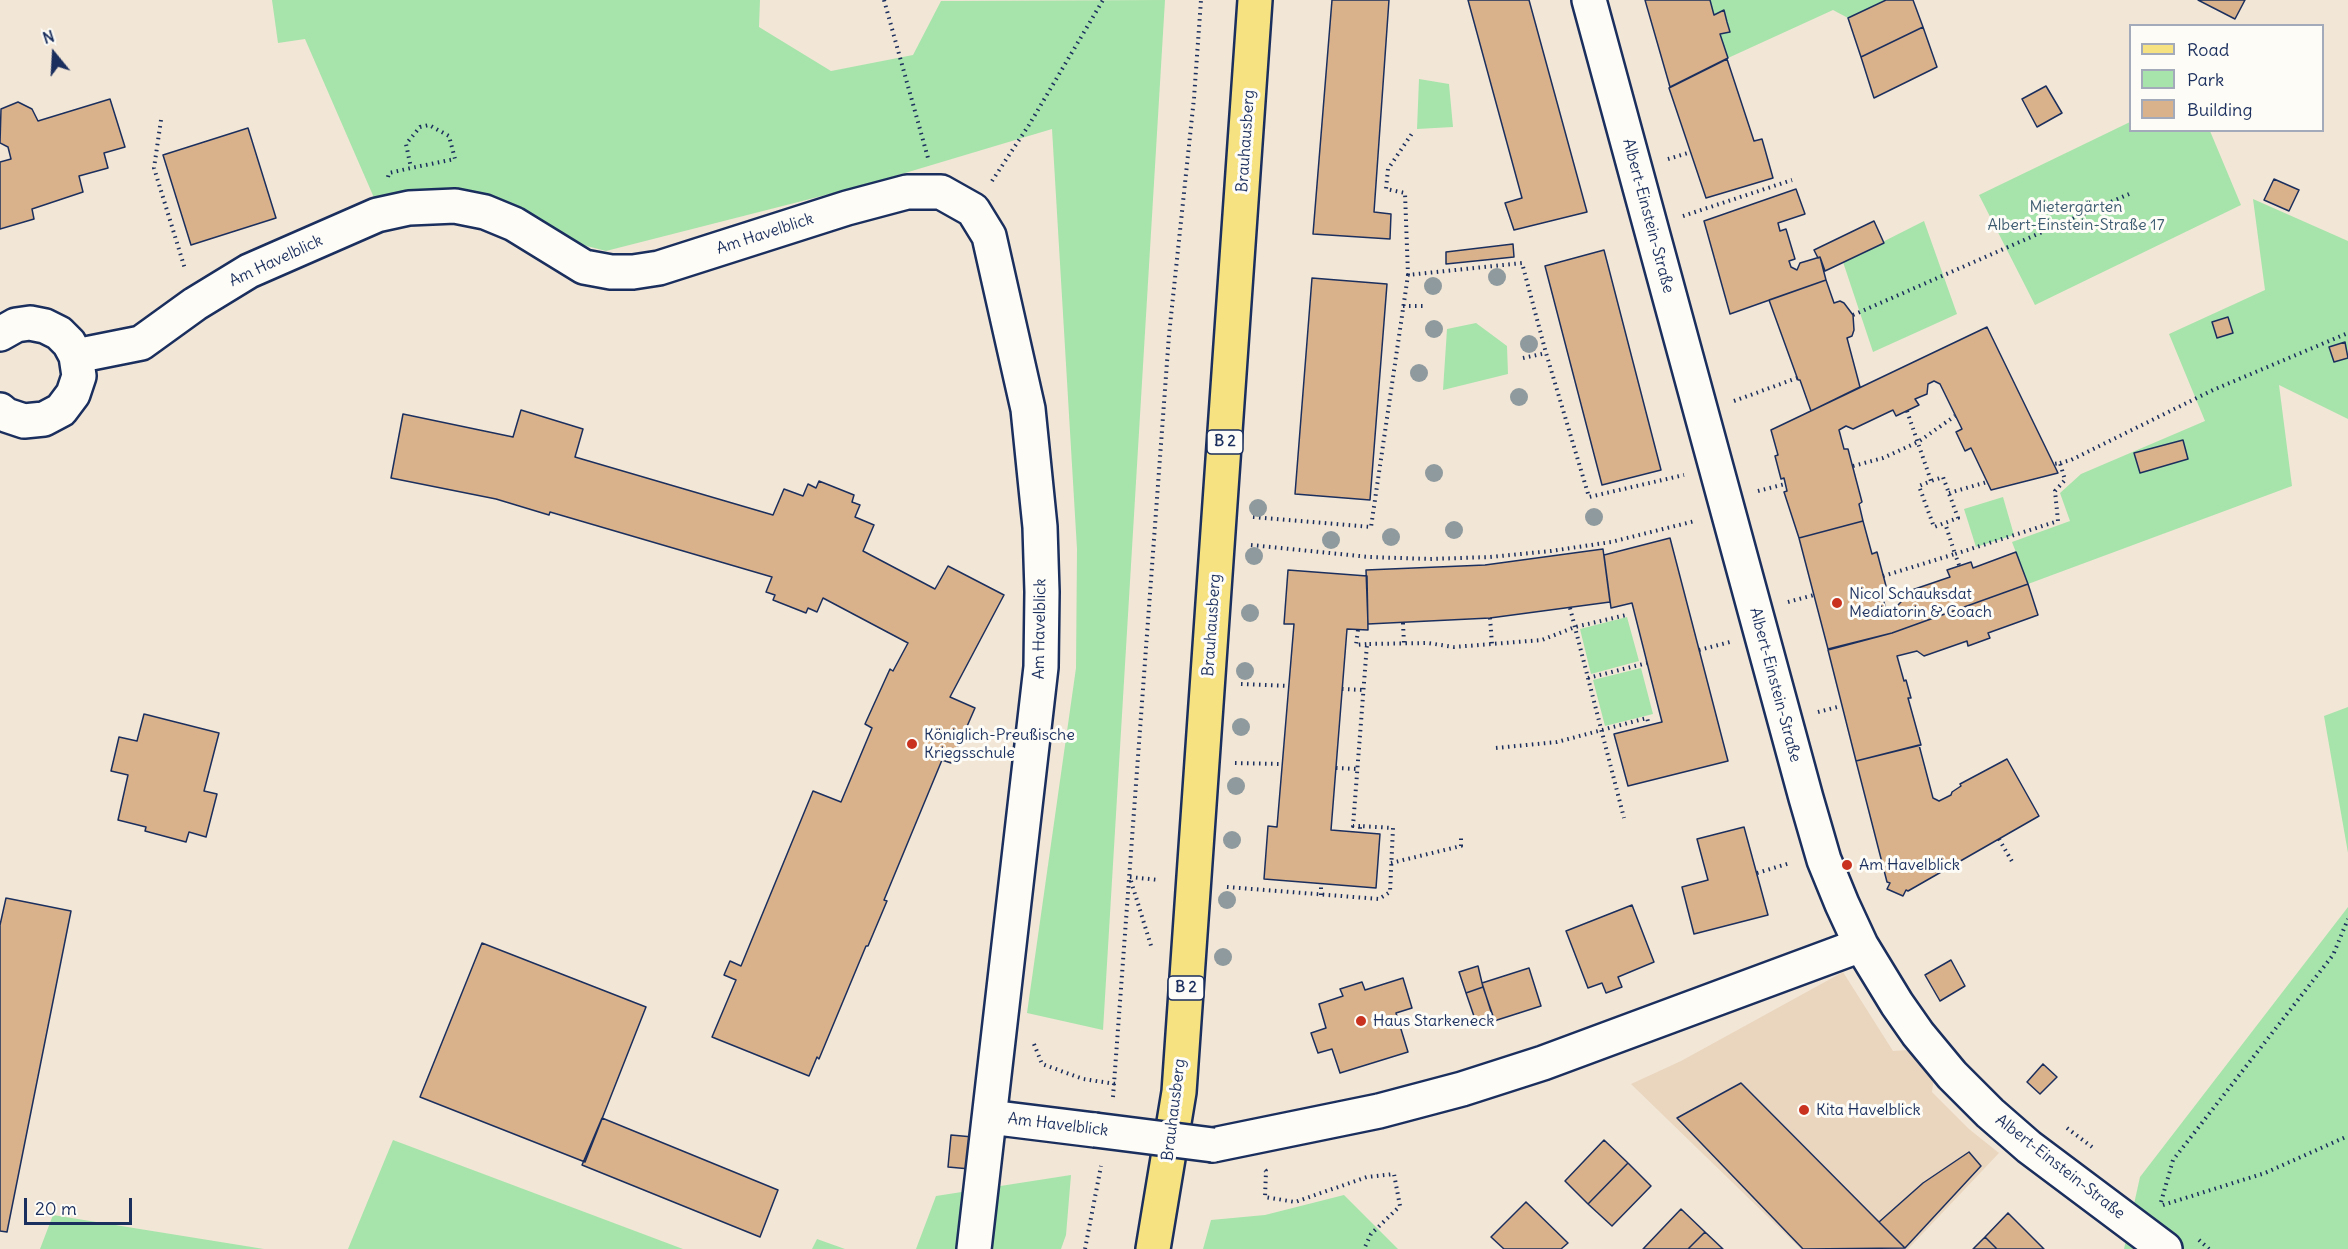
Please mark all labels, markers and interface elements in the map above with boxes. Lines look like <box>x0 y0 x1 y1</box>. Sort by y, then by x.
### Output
north arrow <box>24 24 84 84</box>
legend <box>2129 24 2324 132</box>
text: N <box>40 26 57 48</box>
text: Road <box>2187 38 2229 61</box>
text: Park <box>2187 68 2224 91</box>
street label: Brauhausberg <box>1233 89 1259 193</box>
text: Building <box>2187 98 2252 121</box>
street label: Albert-Einstein-Straße <box>1618 137 1678 295</box>
park label: Mietergärten Albert-Einstein-Straße 17 <box>1987 197 2165 235</box>
street label: Am Havelblick <box>714 209 816 259</box>
street label: Am Havelblick <box>226 231 326 291</box>
road number: B 2 <box>1207 430 1243 454</box>
street label: Brauhausberg <box>1199 573 1225 677</box>
street label: Am Havelblick <box>1030 578 1050 680</box>
place label: Nicol Schauksdat Mediatorin & Coach <box>1849 584 1992 622</box>
marker: Nicol Schauksdat Mediatorin & Coach <box>1830 596 1844 610</box>
street label: Albert-Einstein-Straße <box>1745 606 1805 764</box>
place label: Königlich-Preußische Kriegsschule <box>924 725 1075 763</box>
marker: Königlich-Preußische Kriegsschule <box>905 737 919 751</box>
place label: Am Havelblick <box>1859 855 1960 875</box>
marker: Am Havelblick <box>1840 858 1854 872</box>
road number: B 2 <box>1168 976 1204 1000</box>
place label: Haus Starkeneck <box>1373 1011 1495 1031</box>
marker: Haus Starkeneck <box>1354 1014 1368 1028</box>
street label: Brauhausberg <box>1158 1058 1190 1162</box>
place label: Kita Havelblick <box>1816 1100 1921 1120</box>
marker: Kita Havelblick <box>1797 1103 1811 1117</box>
street label: Am Havelblick <box>1007 1109 1109 1141</box>
street label: Albert-Einstein-Straße <box>1991 1110 2129 1224</box>
scale bar <box>27 1186 135 1224</box>
text: 20 m <box>35 1197 77 1220</box>

